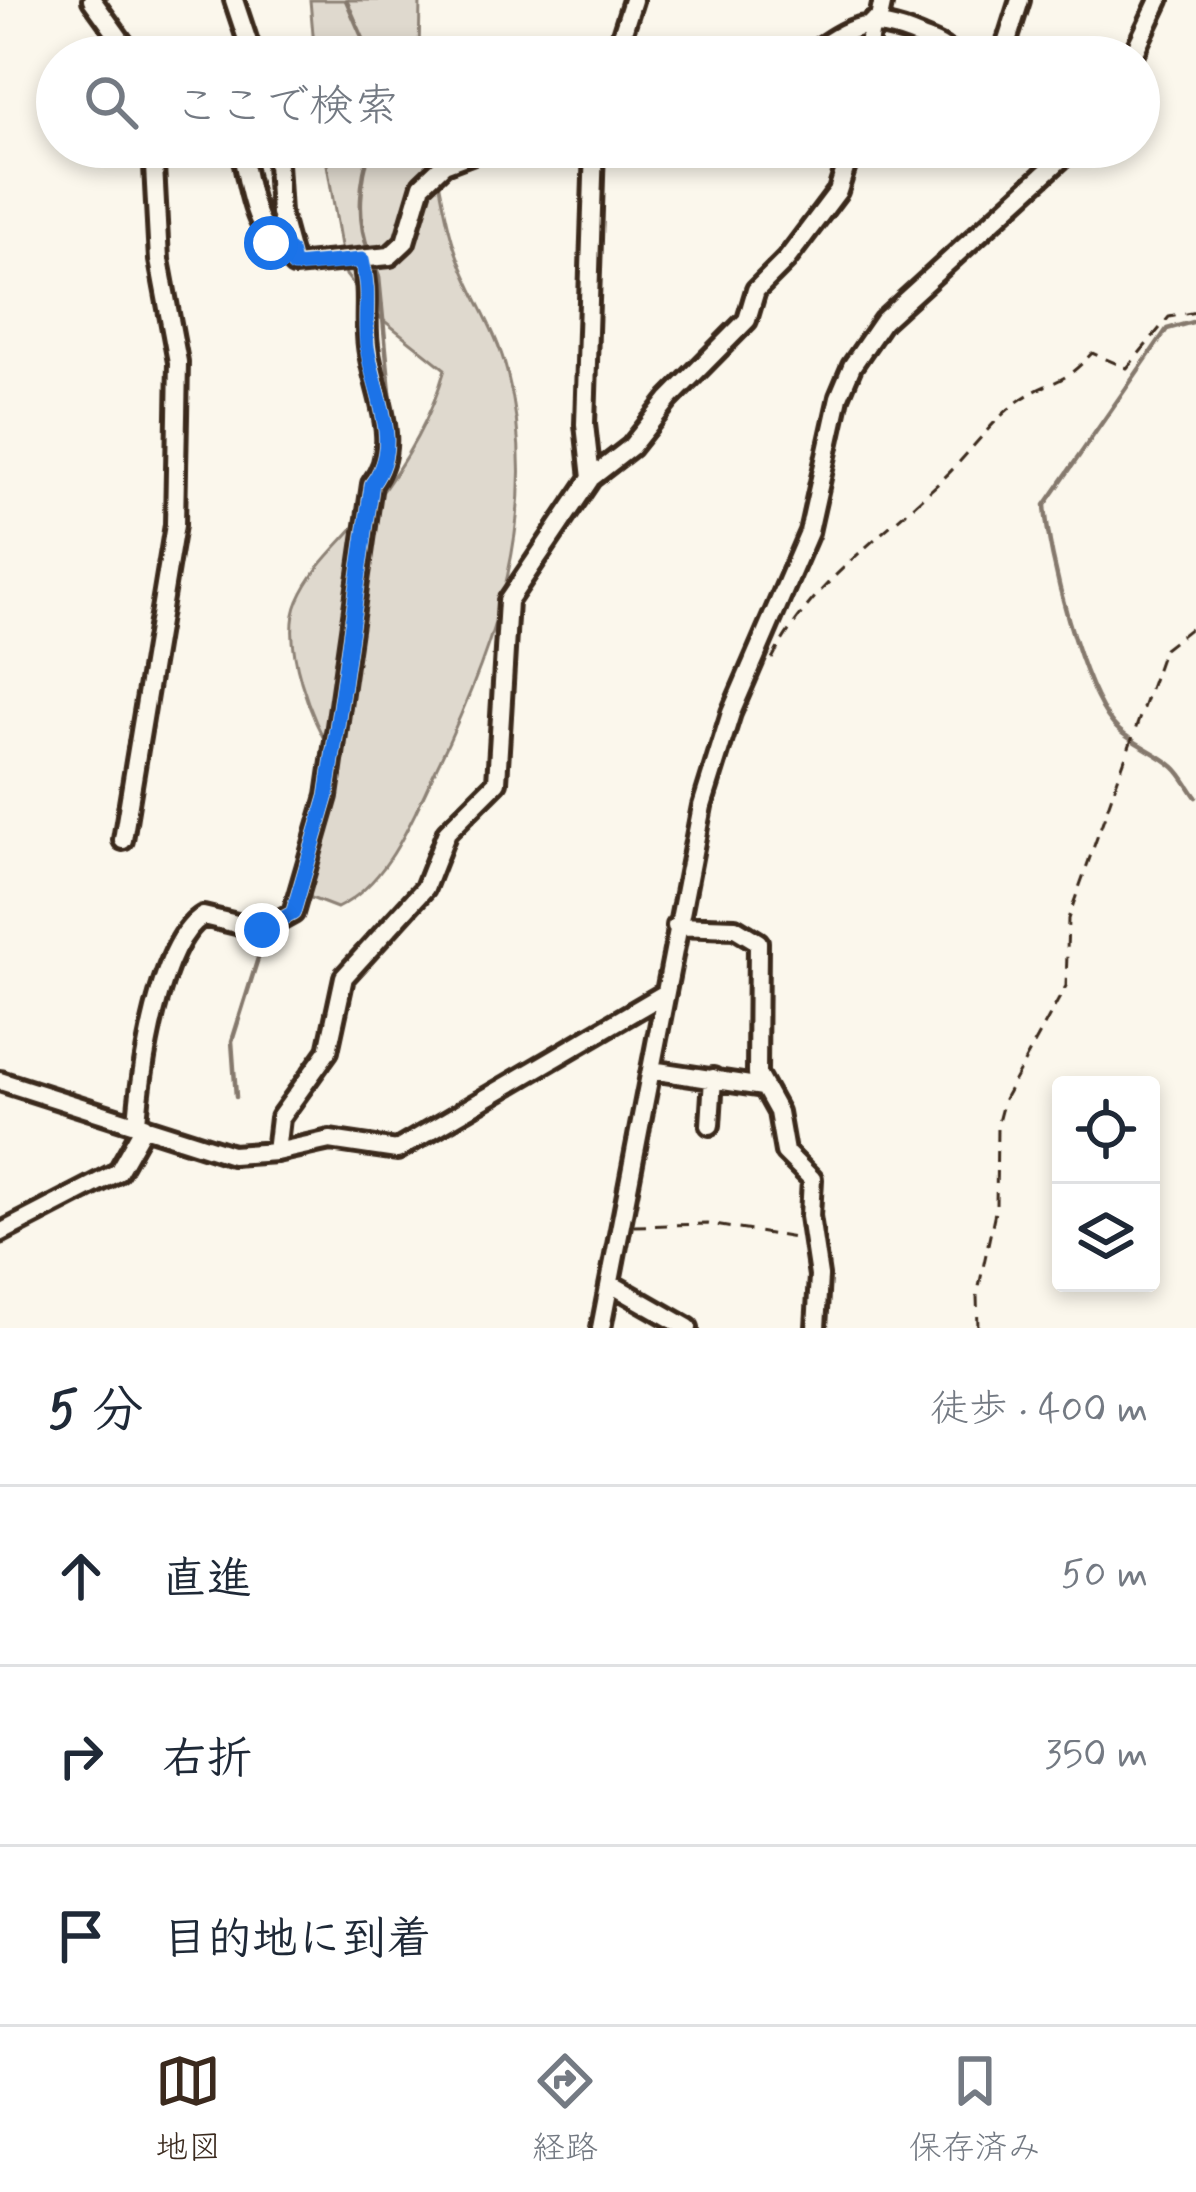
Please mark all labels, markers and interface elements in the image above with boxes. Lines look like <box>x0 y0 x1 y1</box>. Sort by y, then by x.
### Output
search box <box>36 36 1160 168</box>
icon: search <box>78 69 144 135</box>
text: ここで検索 <box>174 78 399 137</box>
route start <box>244 216 298 270</box>
route end <box>235 903 289 957</box>
map controls <box>1052 1076 1160 1292</box>
button: locate <box>1052 1076 1160 1184</box>
button: layers <box>1052 1184 1160 1292</box>
text: 5 分 <box>48 1379 143 1445</box>
text: 徒歩 · 400 m <box>930 1385 1148 1436</box>
icon: ahead <box>48 1543 114 1609</box>
text: 50 m <box>1061 1550 1148 1601</box>
text: 直進 <box>162 1551 252 1610</box>
icon: right <box>48 1723 114 1789</box>
text: 350 m <box>1045 1730 1148 1781</box>
text: 右折 <box>162 1731 252 1790</box>
icon: arrive <box>48 1903 114 1969</box>
text: 目的地に到着 <box>162 1911 432 1970</box>
tab: 地図 <box>155 2048 221 2171</box>
tab: 経路 <box>532 2048 598 2171</box>
tab: 保存済み <box>909 2048 1041 2171</box>

